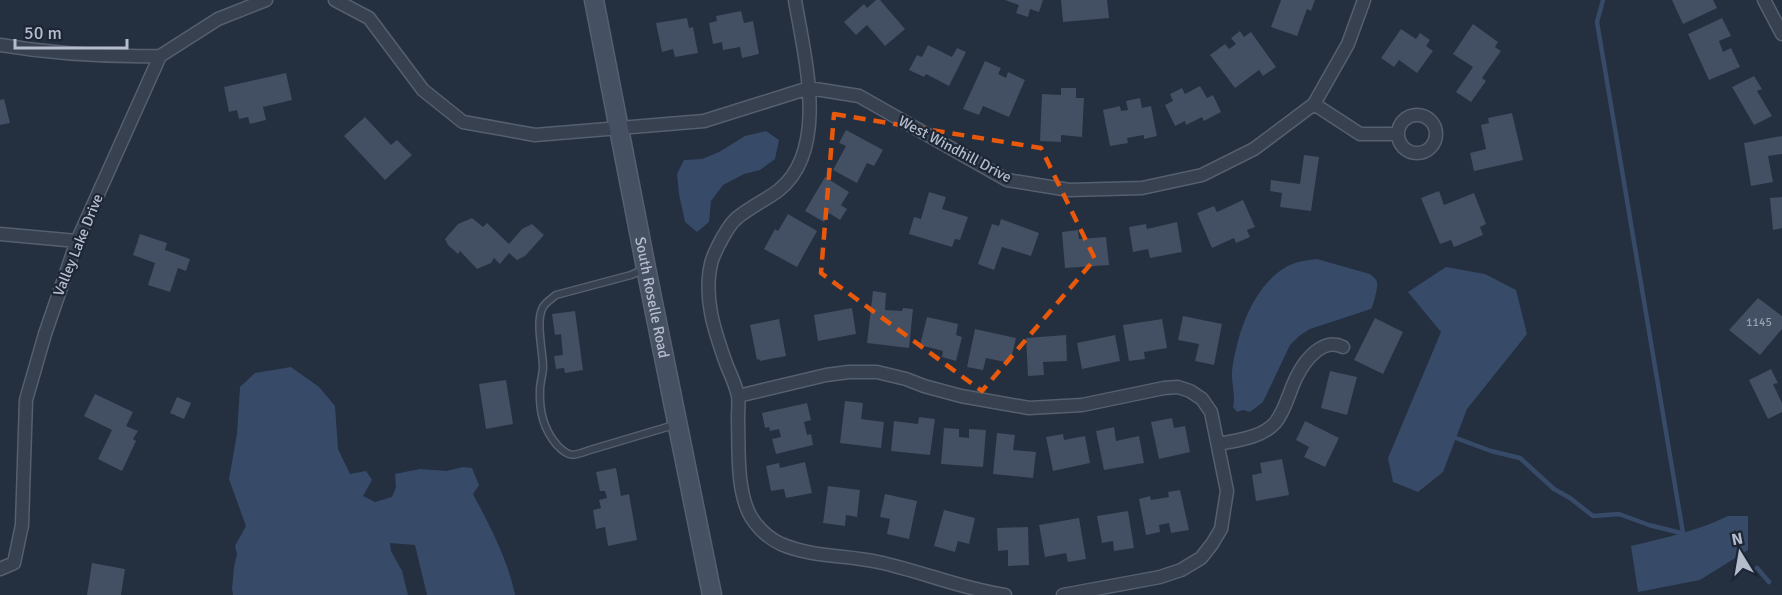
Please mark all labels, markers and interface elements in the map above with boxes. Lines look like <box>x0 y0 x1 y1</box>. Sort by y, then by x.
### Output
scale bar <box>15 12 128 50</box>
text: 50 m <box>24 22 62 44</box>
street label: West Windhill Drive <box>895 112 1015 186</box>
street label: Valley Lake Drive <box>49 191 107 299</box>
street label: South Roselle Road <box>631 235 673 360</box>
house number: 1145 <box>1746 315 1772 330</box>
north arrow <box>1710 523 1770 583</box>
text: N <box>1730 528 1745 550</box>

